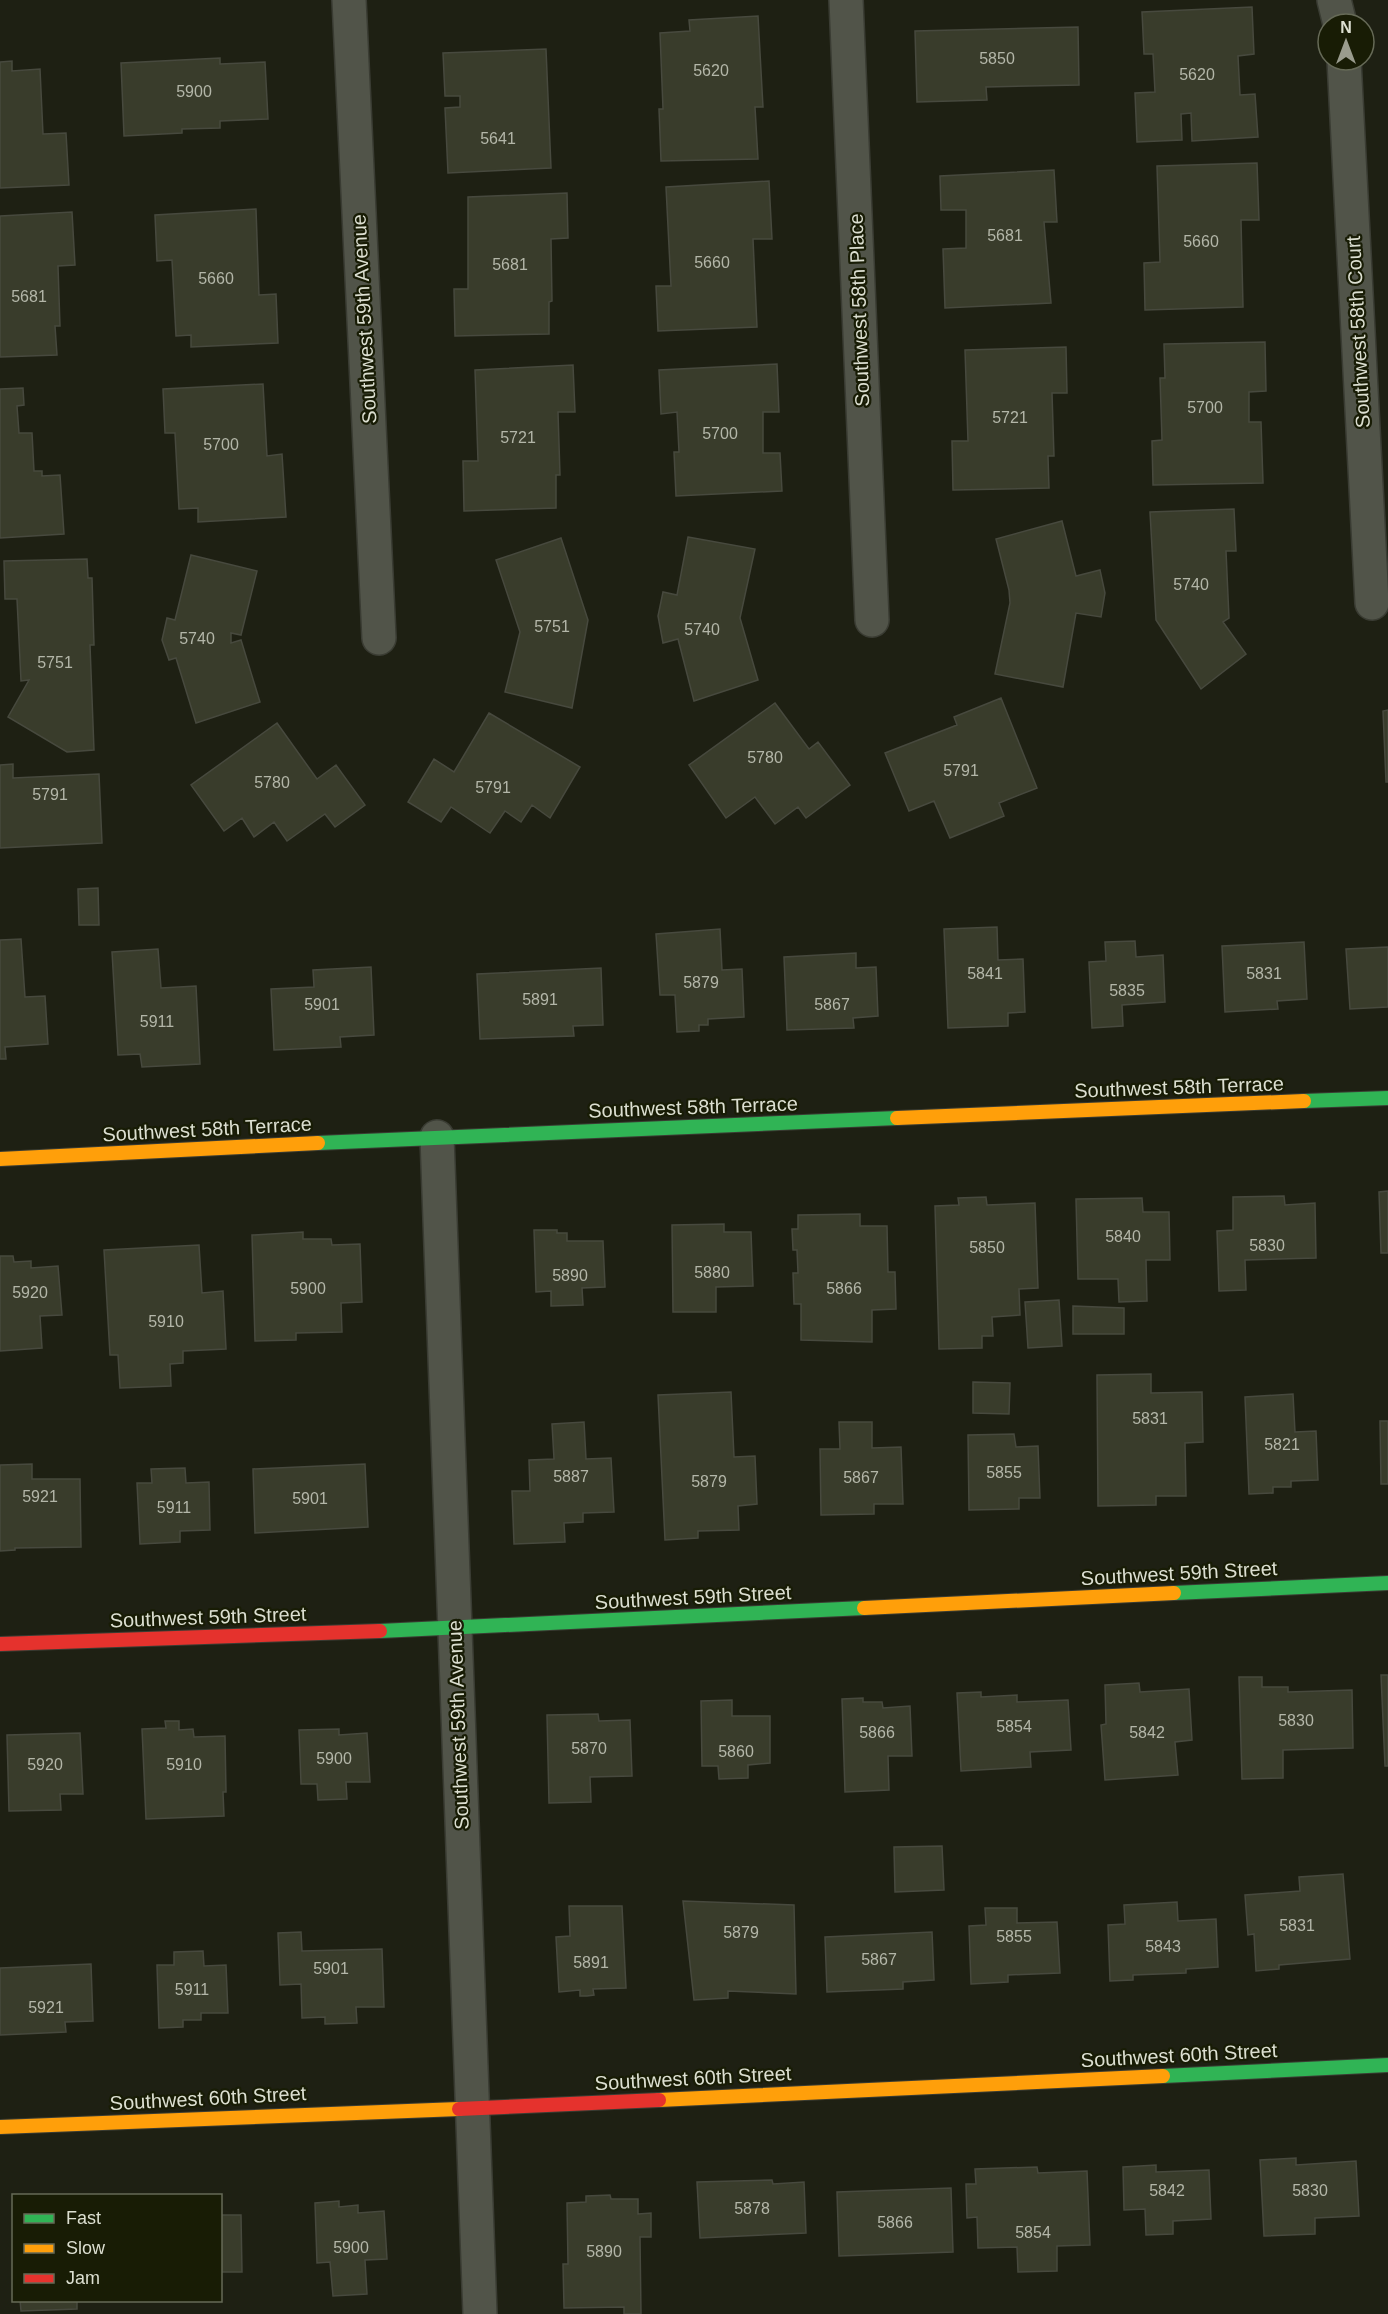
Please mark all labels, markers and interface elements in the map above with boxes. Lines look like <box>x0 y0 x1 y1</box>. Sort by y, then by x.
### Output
north arrow <box>1316 12 1376 72</box>
text: N <box>1340 19 1352 36</box>
house number: 5850 <box>979 50 1015 67</box>
house number: 5620 <box>693 62 729 79</box>
house number: 5620 <box>1179 66 1215 83</box>
house number: 5900 <box>176 83 212 100</box>
house number: 5641 <box>480 130 516 147</box>
street label: Southwest 58th Place <box>845 213 873 407</box>
street label: Southwest 59th Avenue <box>348 214 380 424</box>
house number: 5681 <box>987 227 1023 244</box>
house number: 5660 <box>1183 233 1219 250</box>
street label: Southwest 58th Court <box>1342 235 1374 429</box>
house number: 5660 <box>694 254 730 271</box>
house number: 5681 <box>492 256 528 273</box>
house number: 5660 <box>198 270 234 287</box>
house number: 5681 <box>11 288 47 305</box>
house number: 5700 <box>1187 399 1223 416</box>
house number: 5721 <box>992 409 1028 426</box>
house number: 5700 <box>702 425 738 442</box>
house number: 5721 <box>500 429 536 446</box>
house number: 5700 <box>203 436 239 453</box>
house number: 5740 <box>1173 576 1209 593</box>
house number: 5751 <box>534 618 570 635</box>
house number: 5740 <box>684 621 720 638</box>
house number: 5740 <box>179 630 215 647</box>
house number: 5751 <box>37 654 73 671</box>
house number: 5780 <box>747 749 783 766</box>
house number: 5791 <box>943 762 979 779</box>
house number: 5780 <box>254 774 290 791</box>
house number: 5791 <box>475 779 511 796</box>
house number: 5791 <box>32 786 68 803</box>
house number: 5841 <box>967 965 1003 982</box>
house number: 5831 <box>1246 965 1282 982</box>
house number: 5879 <box>683 974 719 991</box>
house number: 5835 <box>1109 982 1145 999</box>
house number: 5891 <box>522 991 558 1008</box>
house number: 5901 <box>304 996 340 1013</box>
house number: 5867 <box>814 996 850 1013</box>
house number: 5911 <box>140 1013 174 1030</box>
street label: Southwest 58th Terrace <box>1074 1072 1284 1102</box>
street label: Southwest 58th Terrace <box>588 1092 798 1122</box>
street label: Southwest 58th Terrace <box>102 1113 312 1145</box>
house number: 5840 <box>1105 1228 1141 1245</box>
house number: 5830 <box>1249 1237 1285 1254</box>
house number: 5850 <box>969 1239 1005 1256</box>
house number: 5880 <box>694 1264 730 1281</box>
house number: 5890 <box>552 1267 588 1284</box>
house number: 5900 <box>290 1280 326 1297</box>
house number: 5866 <box>826 1280 862 1297</box>
house number: 5920 <box>12 1284 48 1301</box>
house number: 5910 <box>148 1313 184 1330</box>
house number: 5831 <box>1132 1410 1168 1427</box>
house number: 5821 <box>1264 1436 1300 1453</box>
house number: 5855 <box>986 1464 1022 1481</box>
house number: 5887 <box>553 1468 589 1485</box>
house number: 5867 <box>843 1469 879 1486</box>
house number: 5879 <box>691 1473 727 1490</box>
house number: 5921 <box>22 1488 58 1505</box>
house number: 5901 <box>292 1490 328 1507</box>
house number: 5911 <box>157 1499 191 1516</box>
street label: Southwest 59th Street <box>1080 1557 1278 1589</box>
street label: Southwest 59th Street <box>594 1581 792 1613</box>
street label: Southwest 59th Street <box>109 1603 307 1631</box>
street label: Southwest 59th Avenue <box>443 1620 473 1830</box>
house number: 5830 <box>1278 1712 1314 1729</box>
house number: 5854 <box>996 1718 1032 1735</box>
house number: 5866 <box>859 1724 895 1741</box>
house number: 5842 <box>1129 1724 1165 1741</box>
house number: 5870 <box>571 1740 607 1757</box>
house number: 5860 <box>718 1743 754 1760</box>
house number: 5900 <box>316 1750 352 1767</box>
house number: 5920 <box>27 1756 63 1773</box>
house number: 5910 <box>166 1756 202 1773</box>
house number: 5831 <box>1279 1917 1315 1934</box>
house number: 5879 <box>723 1924 759 1941</box>
house number: 5855 <box>996 1928 1032 1945</box>
house number: 5843 <box>1145 1938 1181 1955</box>
house number: 5867 <box>861 1951 897 1968</box>
house number: 5891 <box>573 1954 609 1971</box>
house number: 5901 <box>313 1960 349 1977</box>
house number: 5911 <box>175 1981 209 1998</box>
house number: 5921 <box>28 1999 64 2016</box>
street label: Southwest 60th Street <box>1080 2039 1278 2071</box>
street label: Southwest 60th Street <box>594 2062 792 2094</box>
street label: Southwest 60th Street <box>109 2082 307 2114</box>
house number: 5842 <box>1149 2182 1185 2199</box>
house number: 5830 <box>1292 2182 1328 2199</box>
legend <box>12 2194 222 2302</box>
house number: 5878 <box>734 2200 770 2217</box>
text: Fast <box>66 2208 101 2228</box>
house number: 5866 <box>877 2214 913 2231</box>
house number: 5854 <box>1015 2224 1051 2241</box>
text: Slow <box>66 2238 106 2258</box>
house number: 5900 <box>333 2239 369 2256</box>
house number: 5890 <box>586 2243 622 2260</box>
text: Jam <box>66 2268 100 2288</box>

